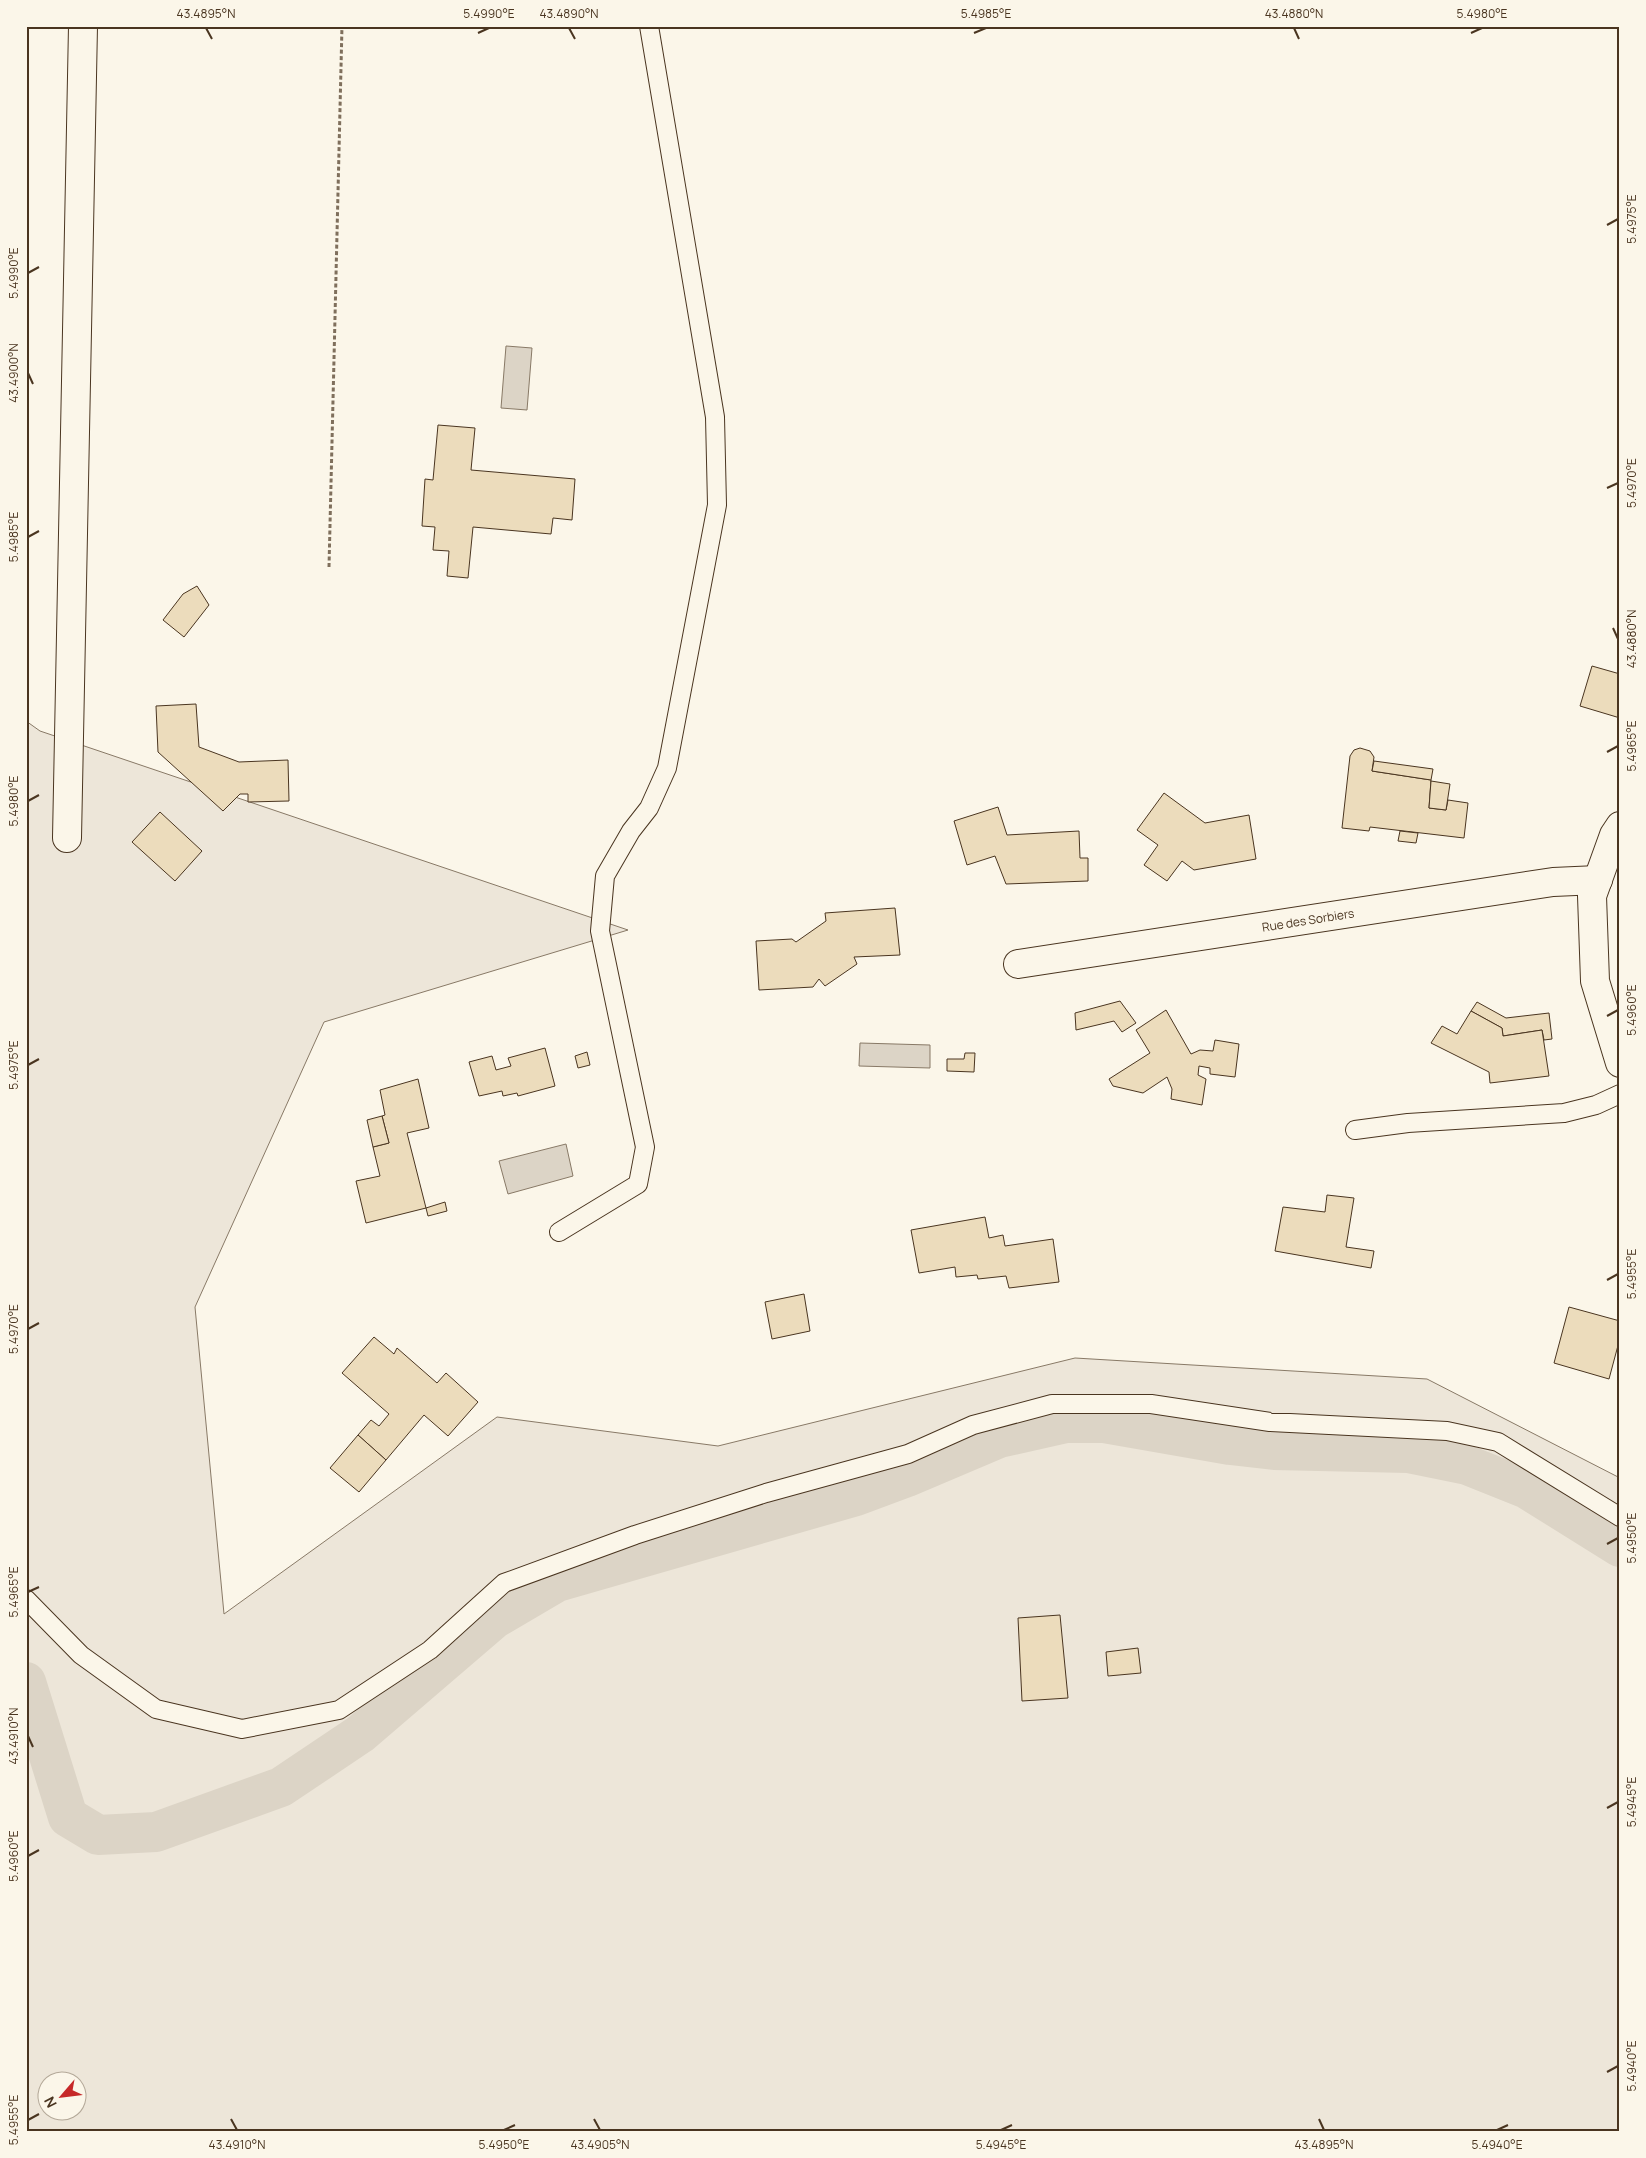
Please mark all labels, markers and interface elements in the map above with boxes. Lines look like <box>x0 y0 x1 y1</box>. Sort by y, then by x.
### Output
text: 43.4895°N <box>177 5 235 22</box>
text: 5.4990°E <box>463 5 515 22</box>
text: 43.4890°N <box>539 5 599 22</box>
text: 5.4985°E <box>961 5 1011 22</box>
text: 43.4880°N <box>1265 5 1323 22</box>
text: 5.4980°E <box>1457 5 1508 22</box>
text: 5.4975°E <box>1623 194 1640 244</box>
text: 5.4990°E <box>5 247 22 299</box>
text: 43.4900°N <box>5 343 22 403</box>
text: 5.4970°E <box>1623 458 1640 508</box>
text: 5.4985°E <box>5 512 22 562</box>
text: 43.4880°N <box>1623 610 1640 668</box>
text: 5.4965°E <box>1623 720 1640 772</box>
text: 5.4980°E <box>5 775 22 826</box>
street label: Rue des Sorbiers <box>1261 904 1355 936</box>
text: 5.4960°E <box>1623 984 1640 1036</box>
text: 5.4975°E <box>5 1040 22 1090</box>
text: 5.4955°E <box>1623 1249 1640 1299</box>
text: 5.4970°E <box>5 1304 22 1354</box>
text: 5.4950°E <box>1623 1512 1640 1563</box>
text: 5.4965°E <box>5 1566 22 1618</box>
text: 43.4910°N <box>5 1708 22 1764</box>
text: 5.4945°E <box>1623 1777 1640 1827</box>
text: 5.4960°E <box>5 1830 22 1882</box>
text: 5.4940°E <box>1623 2040 1640 2092</box>
north arrow <box>38 2070 88 2120</box>
text: N <box>39 2093 61 2111</box>
text: 5.4955°E <box>5 2095 22 2145</box>
text: 43.4910°N <box>209 2136 265 2153</box>
text: 5.4950°E <box>479 2136 530 2153</box>
text: 43.4905°N <box>570 2136 630 2153</box>
text: 5.4945°E <box>976 2136 1026 2153</box>
text: 43.4895°N <box>1295 2136 1353 2153</box>
text: 5.4940°E <box>1471 2136 1523 2153</box>

